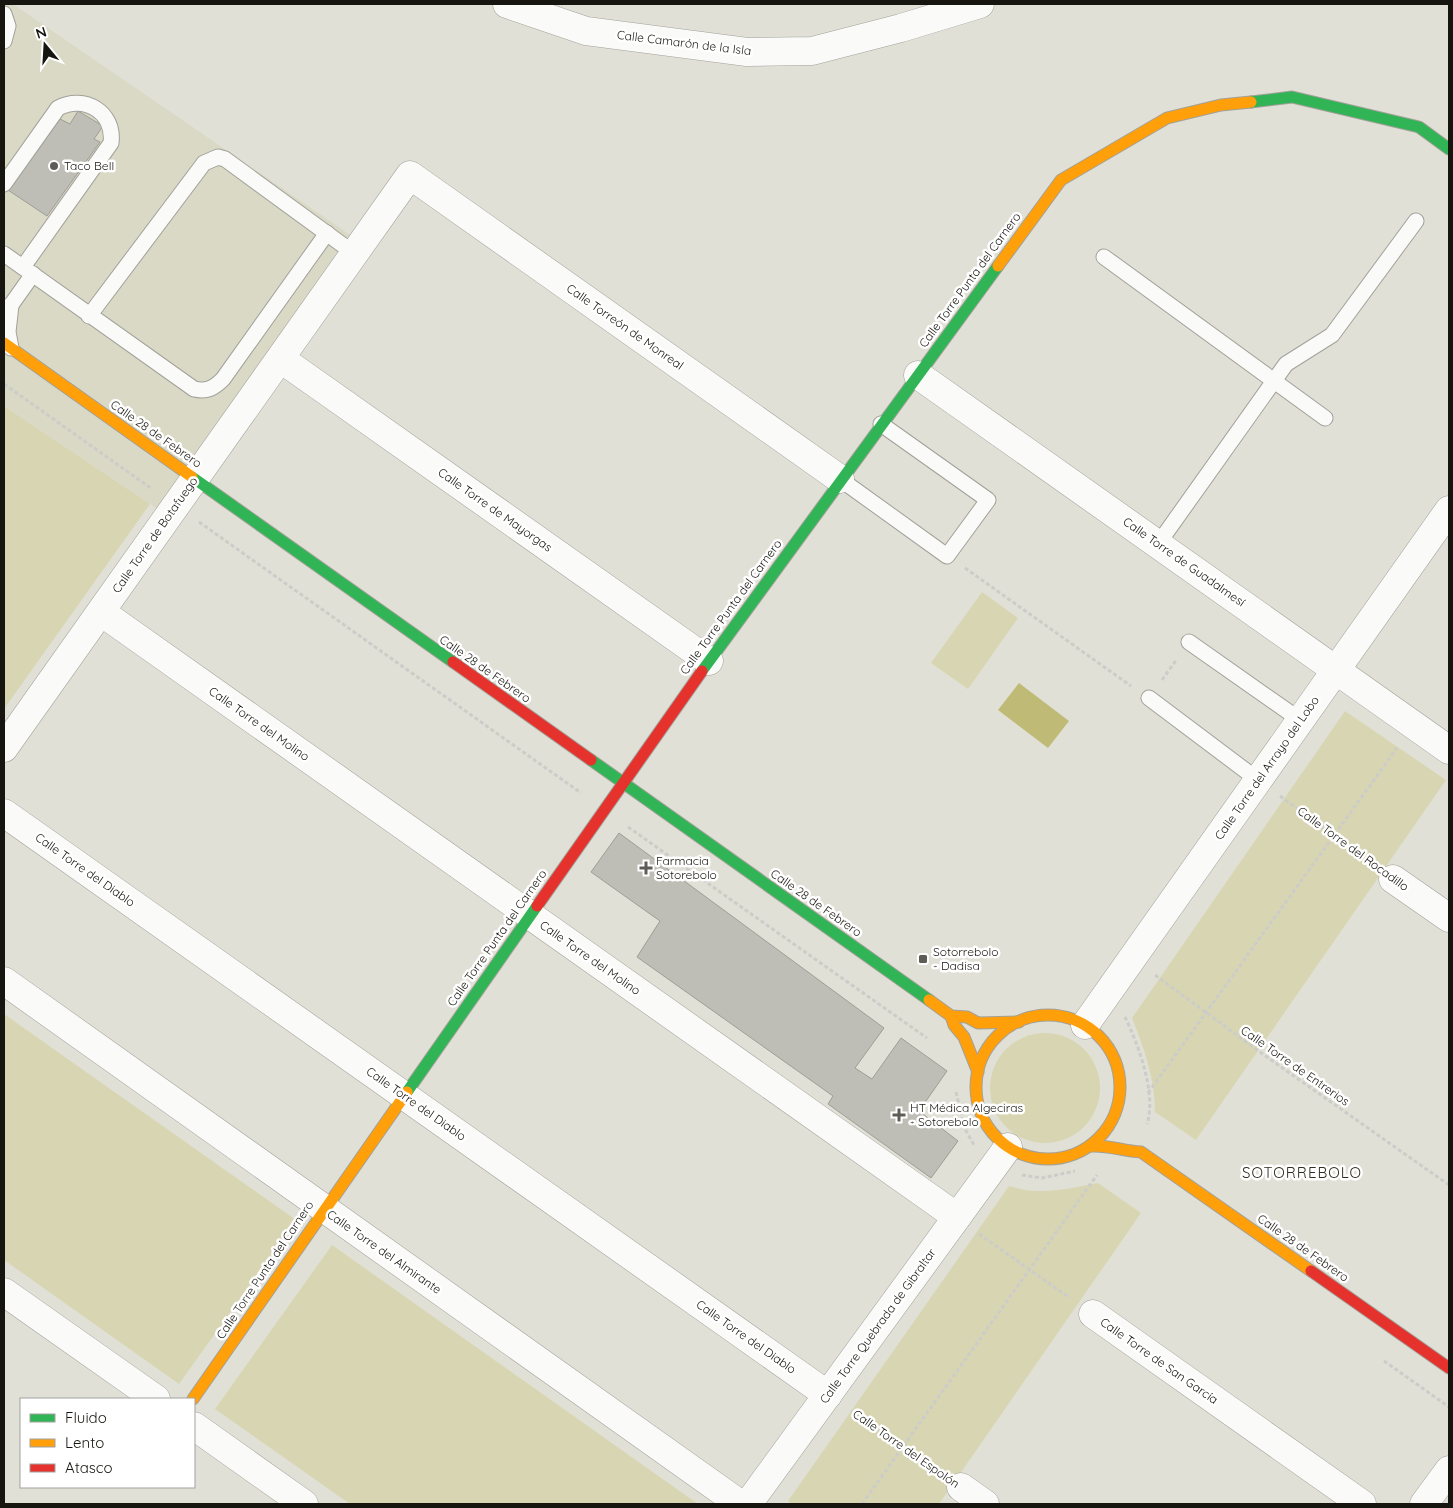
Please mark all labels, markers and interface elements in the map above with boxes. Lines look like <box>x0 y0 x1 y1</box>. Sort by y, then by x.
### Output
north arrow <box>20 20 70 70</box>
text: N <box>33 22 49 43</box>
street label: Calle Camarón de la Isla <box>616 27 752 58</box>
place label: Taco Bell <box>64 158 114 173</box>
marker: Taco Bell <box>48 160 60 172</box>
street label: Calle Torre Punta del Carnero <box>916 209 1024 350</box>
street label: Calle Torreón de Monreal <box>564 280 687 373</box>
street label: Calle 28 de Febrero <box>108 397 205 471</box>
street label: Calle Torre de Mayorgas <box>435 464 556 555</box>
street label: Calle Torre de Botafuego <box>109 474 201 596</box>
street label: Calle Torre de Guadalmesí <box>1120 514 1249 610</box>
street label: Calle Torre Punta del Carnero <box>677 536 785 677</box>
street label: Calle 28 de Febrero <box>437 632 534 706</box>
street label: Calle Torre del Molino <box>206 683 313 764</box>
street label: Calle Torre del Arroyo del Lobo <box>1211 693 1322 843</box>
street label: Calle Torre del Rocadillo <box>1295 803 1412 894</box>
street label: Calle Torre del Diablo <box>33 829 138 910</box>
place label: Farmacia Sotorebolo <box>656 853 717 882</box>
marker: Farmacia Sotorebolo <box>640 862 652 874</box>
street label: Calle 28 de Febrero <box>768 866 865 940</box>
street label: Calle Torre Punta del Carnero <box>444 867 550 1009</box>
street label: Calle Torre del Molino <box>537 917 644 998</box>
place label: Sotorrebolo - Dadisa <box>933 944 998 973</box>
marker: Sotorrebolo - Dadisa <box>917 953 929 965</box>
street label: Calle Torre de Entrerios <box>1238 1022 1353 1109</box>
street label: Calle Torre del Diablo <box>364 1063 469 1144</box>
place label: HT Médica Algeciras - Sotorebolo <box>910 1100 1023 1129</box>
marker: HT Médica Algeciras - Sotorebolo <box>892 1108 906 1122</box>
district label: SOTORREBOLO <box>1242 1163 1362 1182</box>
street label: Calle Torre Punta del Carnero <box>213 1198 316 1342</box>
street label: Calle Torre del Almirante <box>324 1206 445 1297</box>
street label: Calle 28 de Febrero <box>1255 1211 1352 1285</box>
street label: Calle Torre Quebrada de Gibraltar <box>816 1245 939 1406</box>
street label: Calle Torre del Diablo <box>694 1296 799 1377</box>
street label: Calle Torre de San García <box>1097 1314 1221 1407</box>
legend <box>20 1398 195 1488</box>
street label: Calle Torre del Espolón <box>850 1406 962 1491</box>
text: Fluido <box>65 1408 107 1427</box>
text: Lento <box>65 1433 104 1452</box>
text: Atasco <box>65 1458 113 1477</box>

